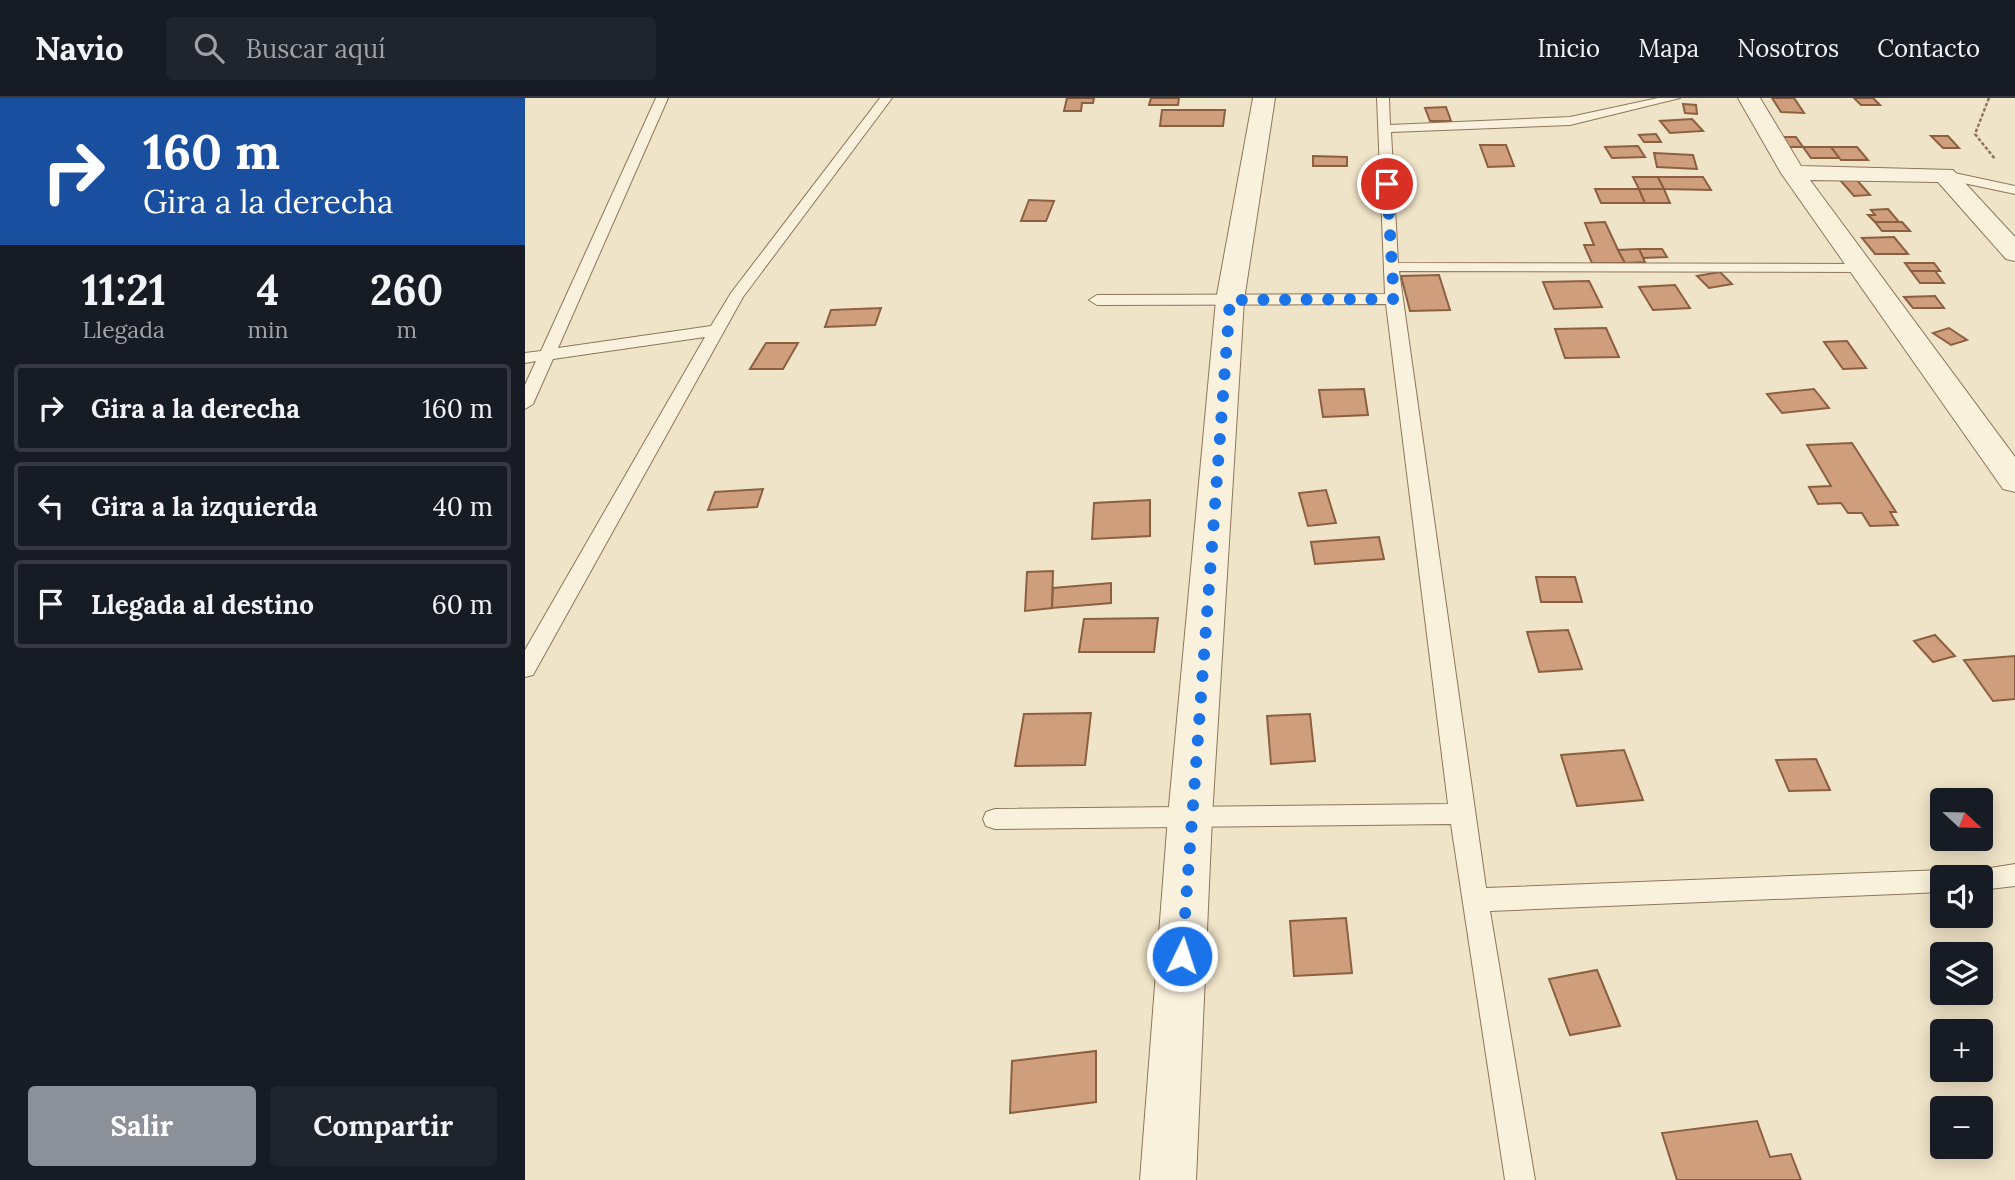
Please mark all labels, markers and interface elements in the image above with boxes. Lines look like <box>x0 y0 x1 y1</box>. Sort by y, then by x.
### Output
search box <box>166 17 656 80</box>
text: Navio <box>35 27 124 69</box>
icon: search <box>190 29 228 67</box>
text: Buscar aquí <box>246 32 386 65</box>
text: Inicio <box>1537 33 1600 64</box>
text: Mapa <box>1638 33 1699 64</box>
text: Nosotros <box>1737 33 1839 64</box>
text: Contacto <box>1877 33 1980 64</box>
text: 160 m <box>143 120 280 182</box>
icon: right <box>28 126 119 217</box>
pin <box>1357 154 1417 214</box>
icon: arrive <box>1368 165 1406 203</box>
text: Gira a la derecha <box>143 181 393 222</box>
text: 11:21 <box>82 263 166 317</box>
text: 4 <box>256 263 279 317</box>
text: 260 <box>370 263 443 317</box>
text: Llegada <box>83 315 165 344</box>
text: min <box>247 315 288 344</box>
text: m <box>396 315 417 344</box>
icon: right <box>32 389 70 427</box>
text: Gira a la derecha <box>91 392 300 425</box>
text: 160 m <box>422 392 493 425</box>
icon: left <box>32 487 70 525</box>
text: Gira a la izquierda <box>91 490 318 523</box>
text: 40 m <box>433 490 493 523</box>
icon: arrive <box>32 585 70 623</box>
text: Llegada al destino <box>91 588 314 621</box>
text: 60 m <box>432 588 493 621</box>
north arrow <box>1930 788 1993 850</box>
map controls <box>1930 788 1993 1159</box>
button: sound <box>1930 865 1993 928</box>
position arrow <box>1145 919 1219 993</box>
button: layers <box>1930 942 1993 1005</box>
button: + <box>1930 1019 1993 1082</box>
button: Salir <box>28 1086 256 1166</box>
button: Compartir <box>270 1086 497 1166</box>
button: − <box>1930 1096 1993 1159</box>

